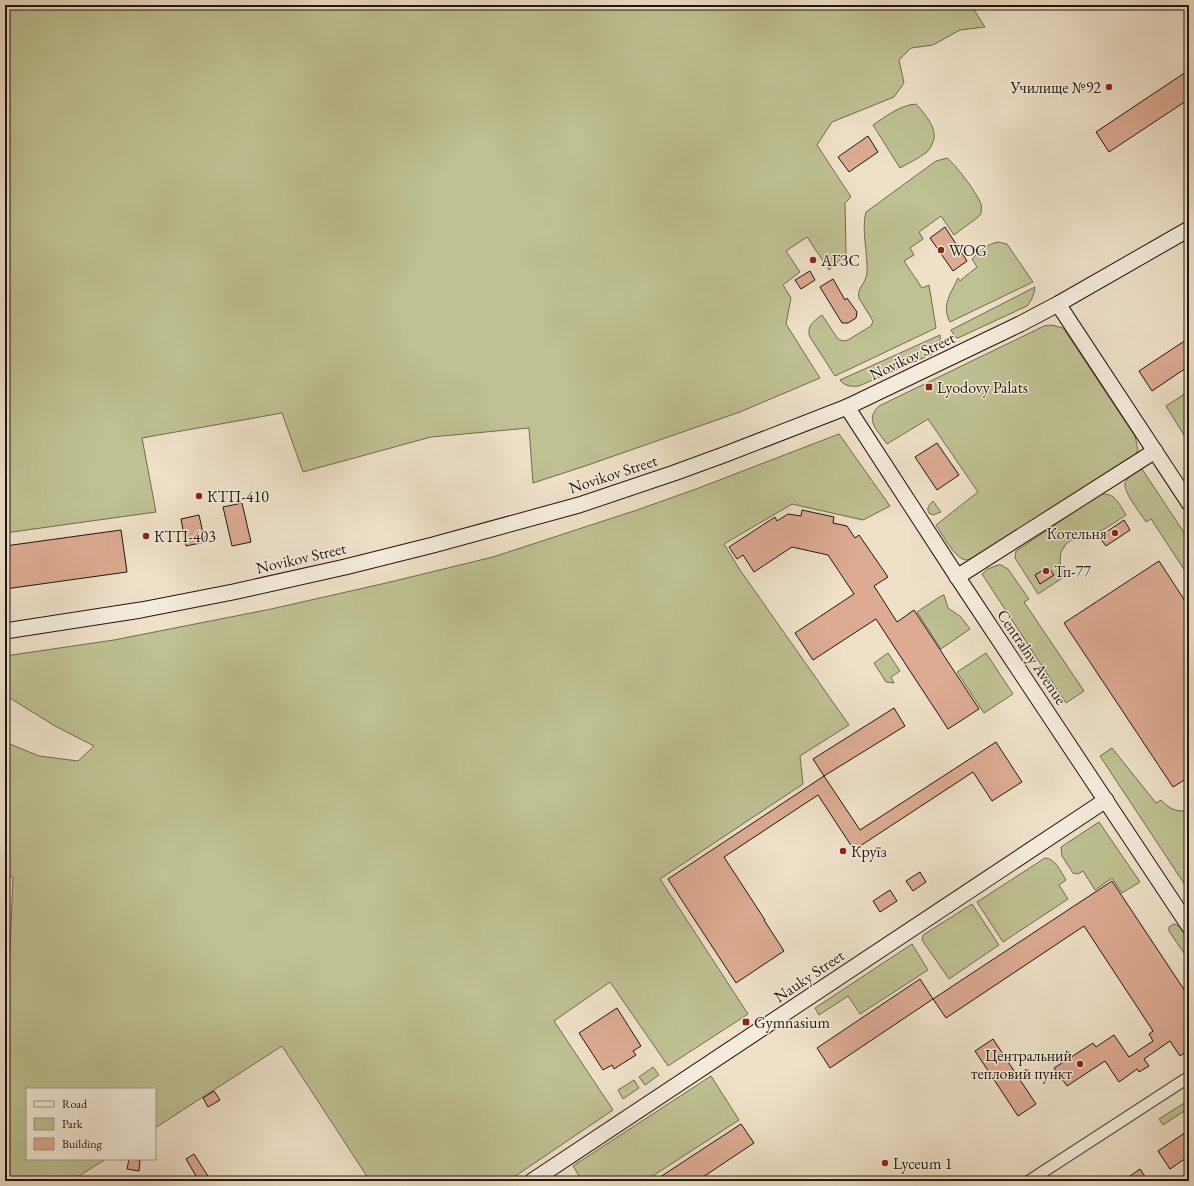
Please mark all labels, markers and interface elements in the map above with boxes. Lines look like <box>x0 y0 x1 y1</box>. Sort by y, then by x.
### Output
place label: Училище №92 <box>1009 77 1101 98</box>
marker: Училище №92 <box>1104 82 1114 92</box>
place label: WOG <box>949 240 987 261</box>
marker: WOG <box>936 245 946 255</box>
place label: АГЗС <box>820 250 860 271</box>
marker: АГЗС <box>808 255 818 265</box>
street label: Novikov Street <box>866 327 958 385</box>
place label: Lyodovy Palats <box>937 377 1028 398</box>
marker: Lyodovy Palats <box>924 382 934 392</box>
street label: Novikov Street <box>566 450 660 498</box>
place label: КТП-410 <box>207 486 269 507</box>
marker: КТП-410 <box>194 491 204 501</box>
place label: Котельня <box>1047 523 1107 544</box>
place label: КТП-403 <box>154 526 216 547</box>
marker: Котельня <box>1110 528 1120 538</box>
marker: КТП-403 <box>141 531 151 541</box>
street label: Novikov Street <box>254 537 348 579</box>
place label: Тп-77 <box>1054 561 1091 582</box>
marker: Тп-77 <box>1041 566 1051 576</box>
street label: Centralny Avenue <box>992 605 1072 709</box>
place label: Круїз <box>851 841 887 862</box>
marker: Круїз <box>838 846 848 856</box>
street label: Nauky Street <box>770 945 848 1007</box>
place label: Gymnasium <box>754 1012 830 1033</box>
marker: Gymnasium <box>741 1017 751 1027</box>
place label: Центральний тепловий пункт <box>971 1045 1073 1084</box>
marker: Центральний тепловий пункт <box>1075 1059 1085 1069</box>
legend <box>26 1088 156 1160</box>
text: Road <box>62 1096 88 1112</box>
text: Park <box>62 1116 83 1132</box>
text: Building <box>62 1136 103 1152</box>
place label: Lyceum 1 <box>893 1153 952 1174</box>
marker: Lyceum 1 <box>880 1158 890 1168</box>

